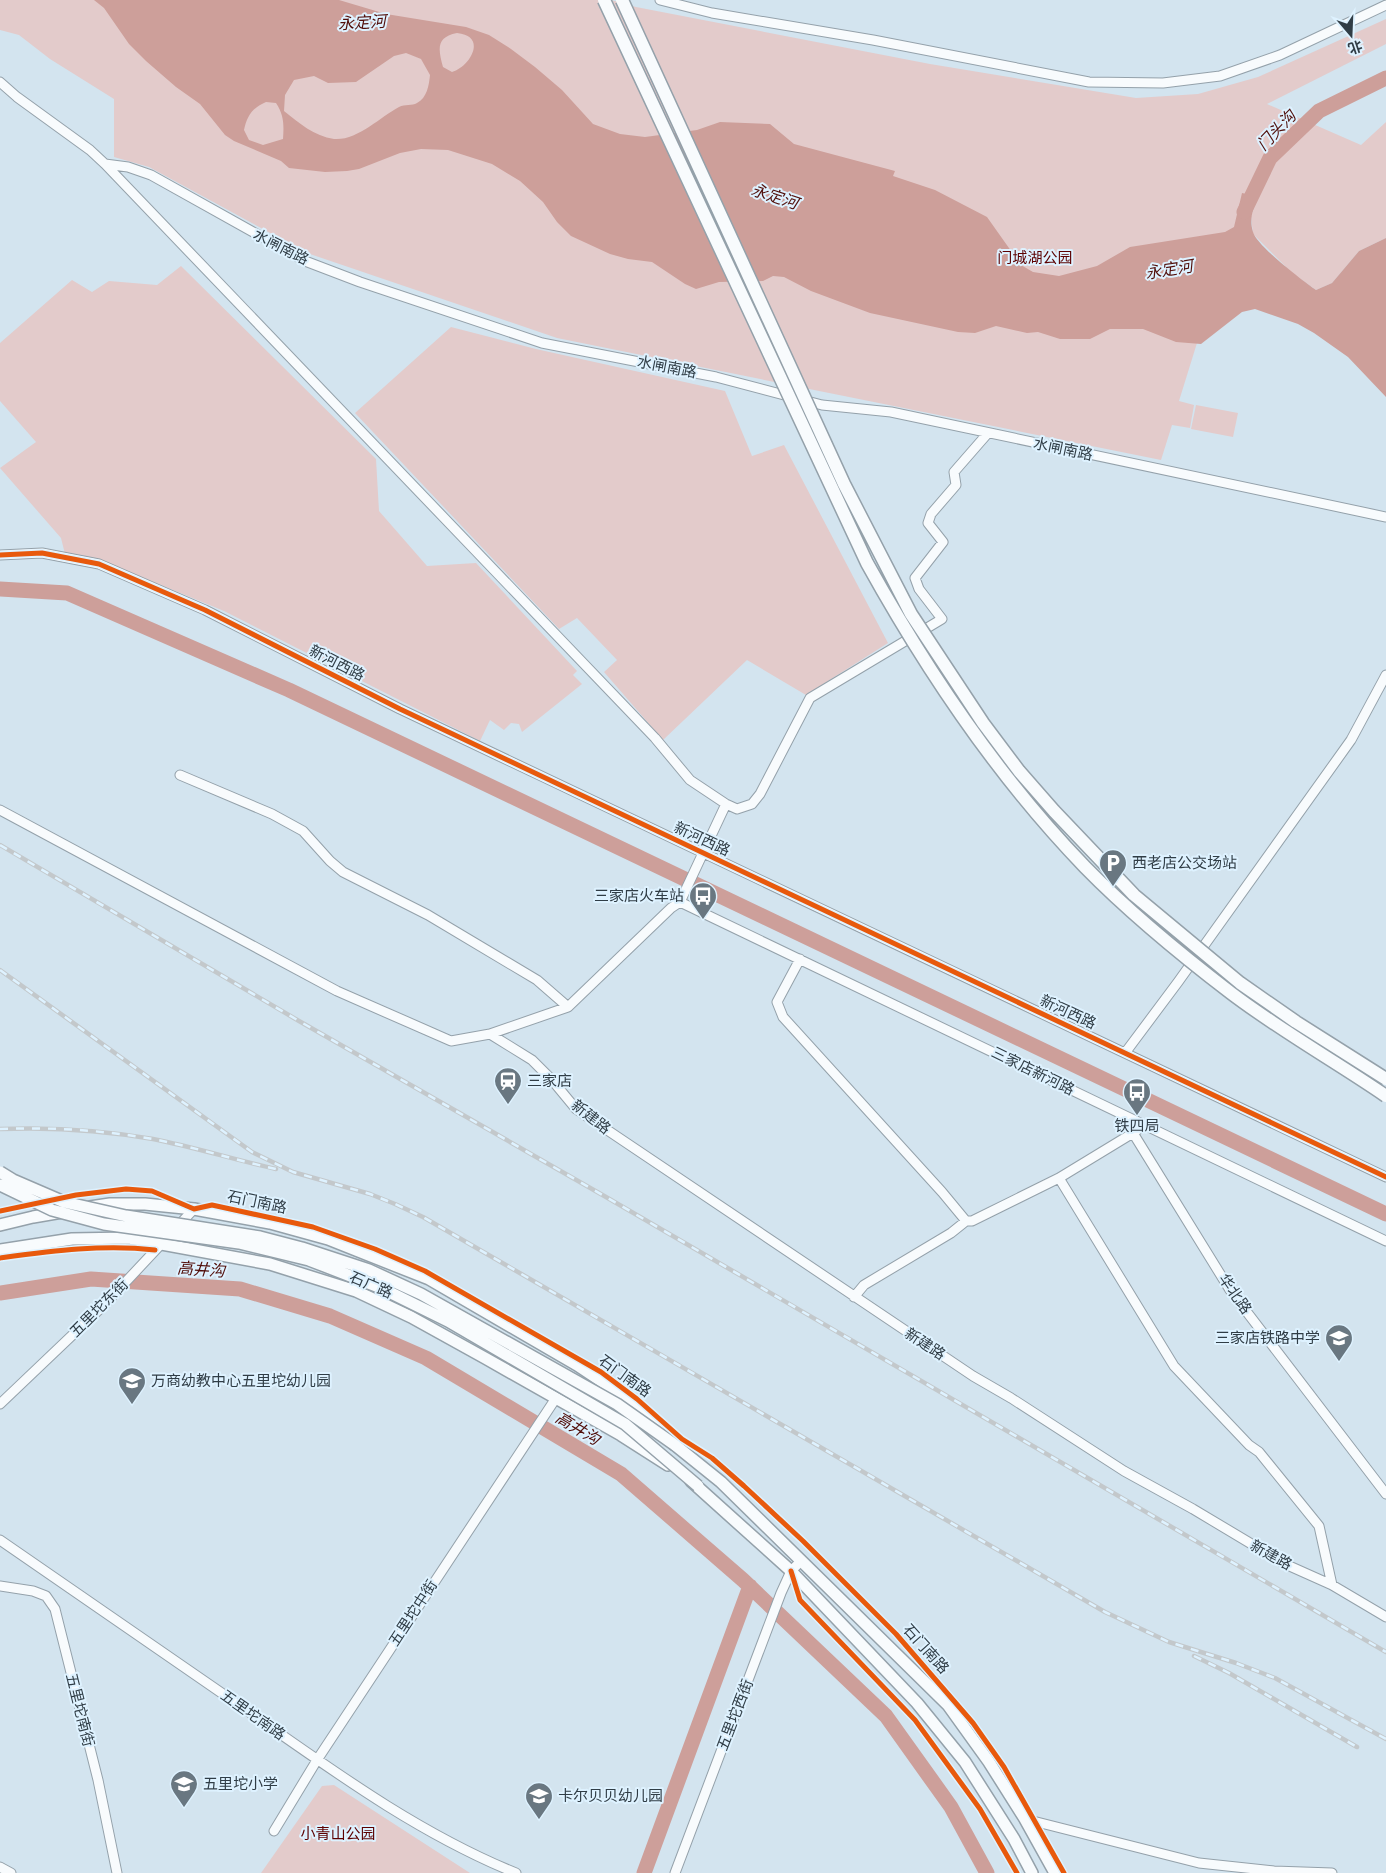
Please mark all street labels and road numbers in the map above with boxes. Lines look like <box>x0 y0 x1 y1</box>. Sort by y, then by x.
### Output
street label: 水闸南路 <box>249 226 311 270</box>
street label: 水闸南路 <box>635 353 698 384</box>
street label: 水闸南路 <box>1031 435 1094 466</box>
street label: 新河西路 <box>305 642 367 686</box>
street label: 新河西路 <box>670 819 733 862</box>
street label: 新河西路 <box>1036 992 1099 1035</box>
street label: 三家店新河路 <box>988 1044 1077 1101</box>
street label: 新建路 <box>566 1097 614 1140</box>
street label: 石门南路 <box>225 1188 288 1219</box>
street label: 石广路 <box>346 1269 395 1304</box>
street label: 华北路 <box>1213 1270 1255 1319</box>
street label: 五里坨东街 <box>66 1275 133 1342</box>
street label: 新建路 <box>900 1325 948 1365</box>
street label: 石门南路 <box>594 1352 654 1403</box>
street label: 新建路 <box>1246 1537 1295 1576</box>
street label: 五里坨中街 <box>385 1577 443 1650</box>
street label: 石门南路 <box>898 1621 952 1679</box>
street label: 五里坨南街 <box>60 1671 98 1749</box>
street label: 五里坨西街 <box>713 1677 759 1754</box>
street label: 五里坨南路 <box>216 1686 289 1746</box>

